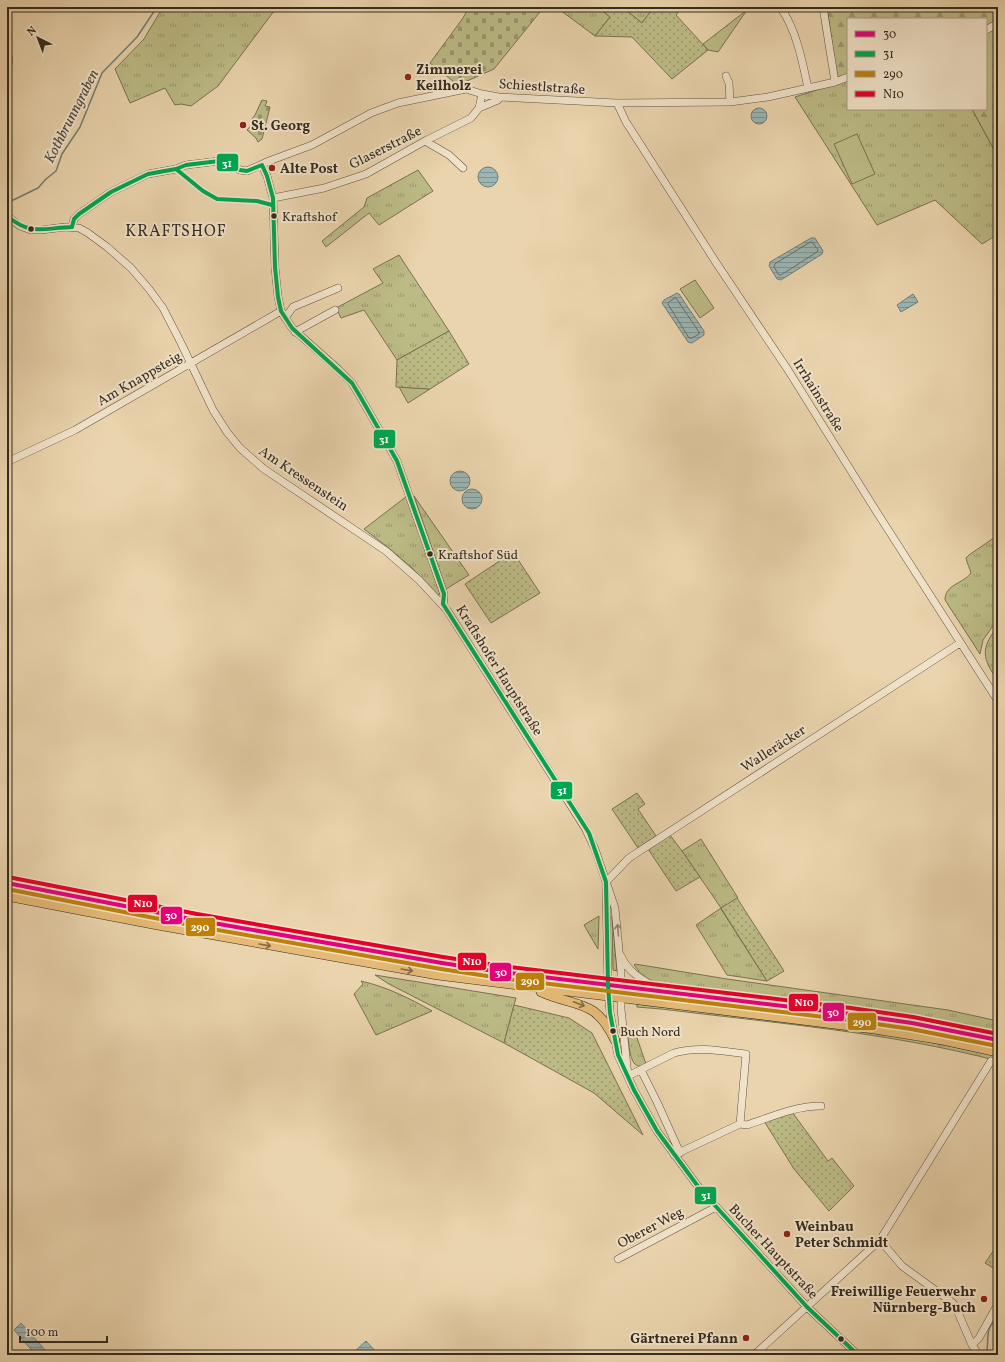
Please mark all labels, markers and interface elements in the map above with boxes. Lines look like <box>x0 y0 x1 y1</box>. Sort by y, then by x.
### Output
north arrow <box>18 18 58 58</box>
legend <box>847 18 987 110</box>
text: N <box>24 23 40 40</box>
text: 30 <box>883 27 896 43</box>
text: 31 <box>883 47 894 63</box>
place label: Zimmerei Keilholz <box>416 61 482 96</box>
water label: Kothbrunngraben <box>40 66 105 167</box>
text: 290 <box>883 67 903 83</box>
marker: Zimmerei Keilholz <box>403 72 413 82</box>
street label: Schiestlstraße <box>498 75 586 100</box>
text: N10 <box>883 87 904 103</box>
place label: St. Georg <box>251 117 311 136</box>
marker: St. Georg <box>238 120 248 130</box>
street label: Glaserstraße <box>346 122 425 175</box>
line badge: 31 <box>216 153 239 172</box>
text: 31 <box>222 157 232 172</box>
place label: Alte Post <box>280 160 338 179</box>
marker: Alte Post <box>267 163 277 173</box>
place label: Kraftshof <box>282 209 338 227</box>
marker: Kraftshof <box>269 211 279 221</box>
district label: KRAFTSHOF <box>125 221 227 243</box>
unlabelled marker <box>26 224 36 234</box>
street label: Am Knappsteig <box>94 347 186 411</box>
street label: Irrhainstraße <box>788 355 848 436</box>
line badge: 31 <box>373 429 396 449</box>
text: 31 <box>379 433 389 448</box>
street label: Am Kressenstein <box>255 442 352 516</box>
place label: Kraftshof Süd <box>438 547 518 565</box>
marker: Kraftshof Süd <box>425 549 435 559</box>
street label: Kraftshofer Hauptstraße <box>451 602 547 740</box>
street label: Walleräcker <box>738 721 810 777</box>
line badge: 31 <box>550 781 573 800</box>
text: 31 <box>557 784 567 799</box>
line badge: N10 <box>127 894 158 913</box>
text: N10 <box>133 897 153 912</box>
line badge: 30 <box>160 906 183 925</box>
text: 30 <box>165 909 177 924</box>
line badge: 290 <box>185 917 216 937</box>
text: 290 <box>191 921 210 936</box>
one-way arrow <box>614 924 621 937</box>
one-way arrow <box>258 941 271 949</box>
line badge: N10 <box>457 952 487 971</box>
text: N10 <box>462 955 482 970</box>
line badge: 30 <box>489 962 512 982</box>
one-way arrow <box>400 966 413 974</box>
text: 30 <box>495 966 507 981</box>
line badge: 290 <box>515 972 545 991</box>
text: 290 <box>521 975 540 990</box>
line badge: N10 <box>788 993 819 1012</box>
text: N10 <box>794 996 814 1011</box>
one-way arrow <box>572 1001 584 1008</box>
line badge: 30 <box>822 1002 845 1022</box>
text: 30 <box>827 1006 839 1021</box>
line badge: 290 <box>847 1012 877 1031</box>
text: 290 <box>853 1016 872 1031</box>
place label: Buch Nord <box>620 1024 681 1042</box>
marker: Buch Nord <box>608 1026 618 1036</box>
line badge: 31 <box>694 1186 717 1205</box>
text: 31 <box>701 1189 711 1204</box>
street label: Bucher Hauptstraße <box>724 1200 822 1304</box>
street label: Oberer Weg <box>614 1203 687 1254</box>
place label: Weinbau Peter Schmidt <box>795 1218 888 1253</box>
marker: Weinbau Peter Schmidt <box>782 1229 792 1239</box>
place label: Freiwillige Feuerwehr Nürnberg-Buch <box>831 1283 976 1318</box>
marker: Freiwillige Feuerwehr Nürnberg-Buch <box>979 1294 989 1304</box>
scale bar <box>20 1318 107 1344</box>
text: 100 m <box>26 1325 59 1341</box>
place label: Gärtnerei Pfann <box>630 1330 738 1349</box>
marker: Gärtnerei Pfann <box>741 1333 751 1343</box>
unlabelled marker <box>836 1334 846 1344</box>

